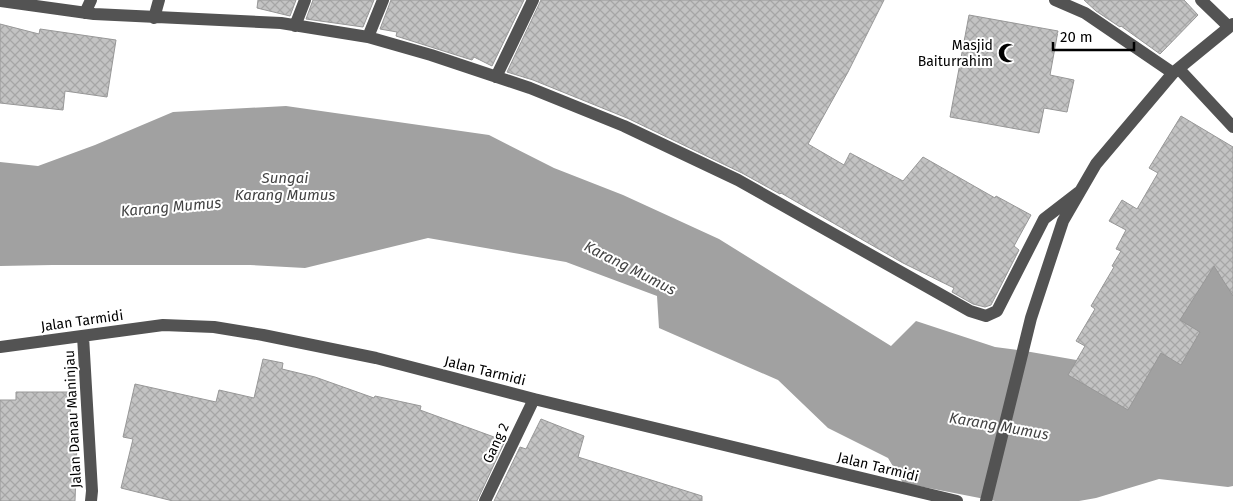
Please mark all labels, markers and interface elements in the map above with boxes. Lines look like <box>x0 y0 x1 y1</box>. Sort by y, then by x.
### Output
scale bar <box>1053 20 1134 52</box>
text: 20 m <box>1060 28 1093 46</box>
place label: Masjid Baiturrahim <box>918 37 993 70</box>
mosque icon: Masjid Baiturrahim <box>997 42 1019 64</box>
water label: Sungai Karang Mumus <box>235 169 335 204</box>
water label: Karang Mumus <box>120 194 222 220</box>
water label: Karang Mumus <box>581 237 679 299</box>
street label: Jalan Tarmidi <box>40 307 124 335</box>
street label: Jalan Danau Maninjau <box>61 350 85 488</box>
street label: Jalan Tarmidi <box>443 353 527 389</box>
water label: Karang Mumus <box>948 408 1050 444</box>
street label: Gang 2 <box>479 420 513 466</box>
street label: Jalan Tarmidi <box>836 449 920 485</box>

